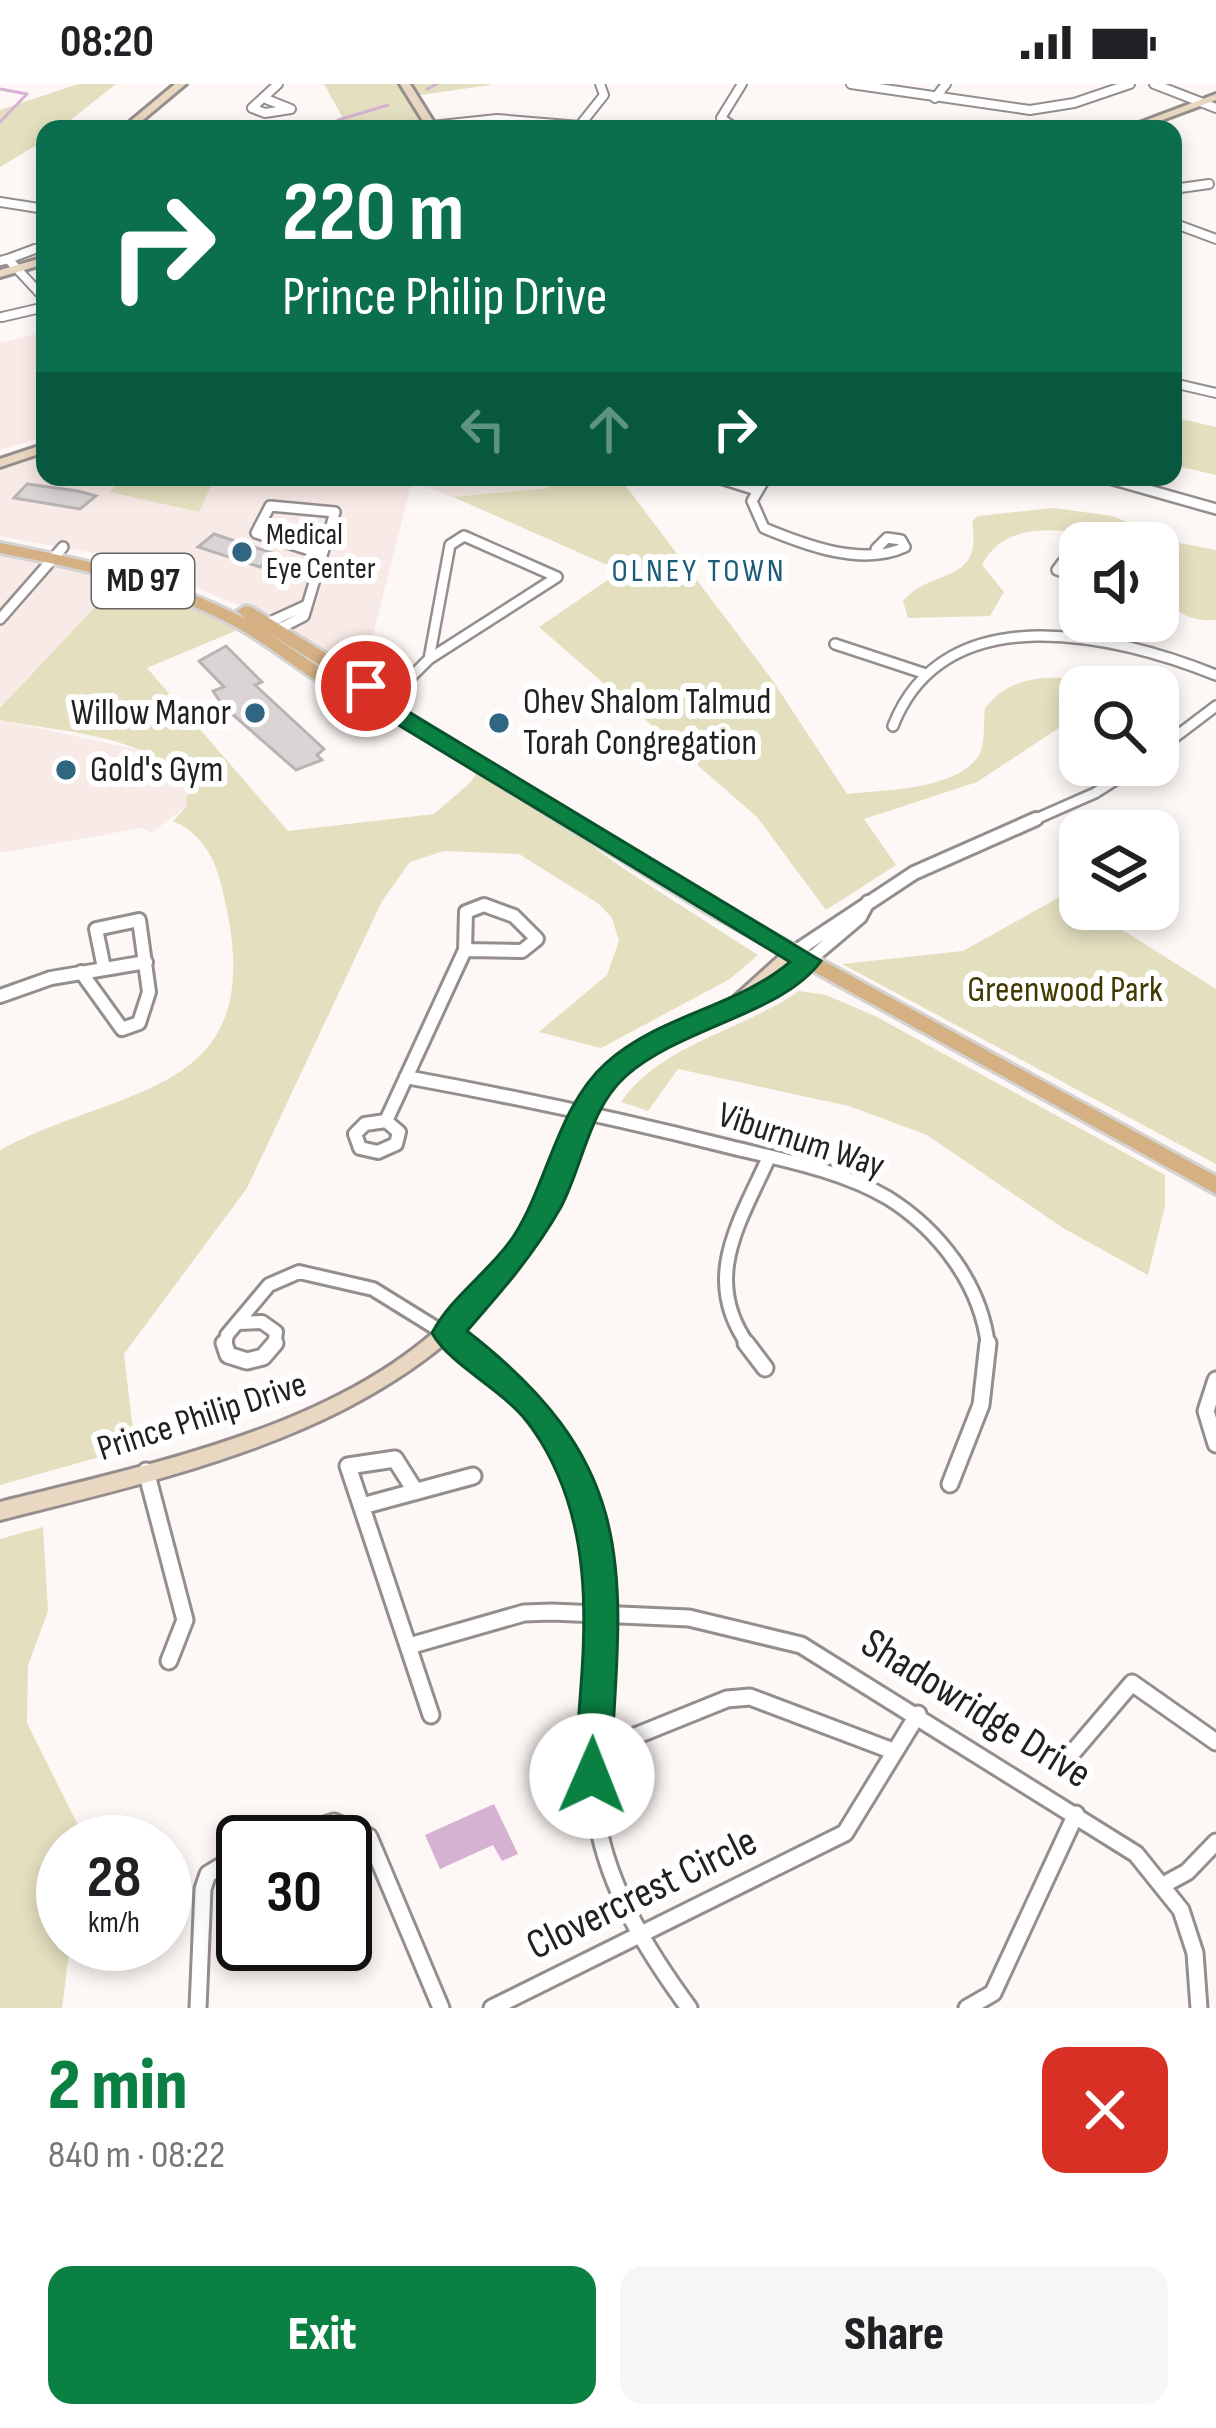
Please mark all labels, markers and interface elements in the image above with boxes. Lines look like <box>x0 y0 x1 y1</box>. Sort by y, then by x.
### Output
text: 08:20 <box>60 15 154 70</box>
text: 220 m <box>282 163 464 264</box>
icon: right <box>84 168 240 324</box>
text: Prince Philip Drive <box>282 265 608 330</box>
icon: left <box>450 396 516 462</box>
icon: ahead <box>576 396 642 462</box>
icon: right <box>702 396 768 462</box>
place label: Medical Eye Center <box>266 517 376 587</box>
map controls <box>1059 522 1179 930</box>
button: sound <box>1059 522 1179 642</box>
marker: Medical Eye Center <box>229 539 255 565</box>
district label: OLNEY TOWN <box>611 551 787 591</box>
road number: MD 97 <box>92 554 194 608</box>
pin <box>315 635 417 737</box>
icon: arrive <box>333 653 399 719</box>
button: search <box>1059 666 1179 786</box>
place label: Ohev Shalom Talmud Torah Congregation <box>523 681 771 765</box>
place label: Willow Manor <box>71 692 231 735</box>
marker: Willow Manor <box>242 700 268 726</box>
marker: Ohev Shalom Talmud Torah Congregation <box>486 710 512 736</box>
place label: Gold's Gym <box>90 749 223 792</box>
marker: Gold's Gym <box>53 757 79 783</box>
button: layers <box>1059 810 1179 930</box>
park label: Greenwood Park <box>967 969 1163 1012</box>
street label: Viburnum Way <box>712 1094 890 1188</box>
street label: Prince Philip Drive <box>92 1363 312 1471</box>
street label: Shadowridge Drive <box>852 1618 1100 1800</box>
position arrow <box>529 1713 655 1839</box>
speed limit sign: 30 <box>216 1815 372 1971</box>
street label: Clovercrest Circle <box>519 1816 765 1972</box>
text: 28 <box>87 1842 141 1914</box>
text: km/h <box>88 1905 140 1941</box>
text: 2 min <box>48 2043 188 2130</box>
button: close <box>1042 2047 1168 2173</box>
text: 840 m · 08:22 <box>48 2132 225 2179</box>
button: Exit <box>48 2266 596 2404</box>
button: Share <box>620 2266 1168 2404</box>

